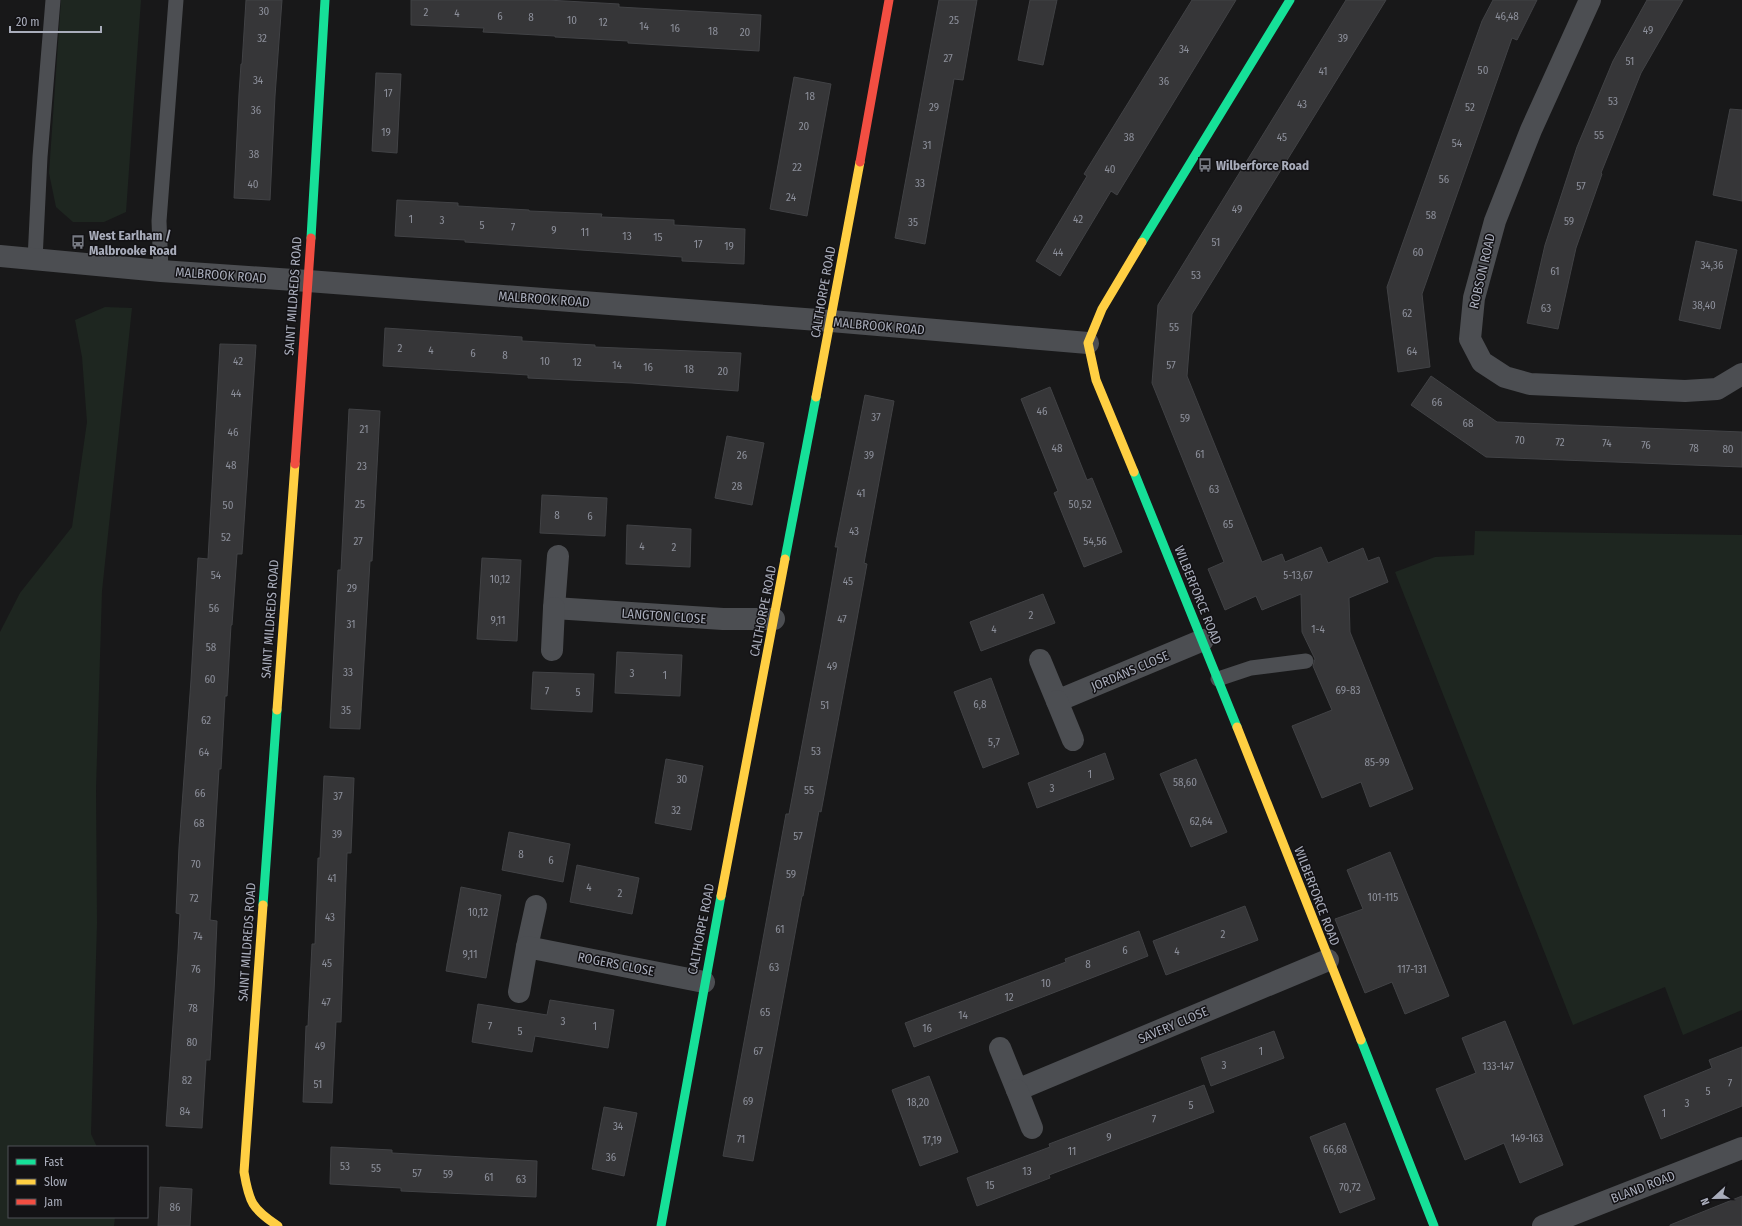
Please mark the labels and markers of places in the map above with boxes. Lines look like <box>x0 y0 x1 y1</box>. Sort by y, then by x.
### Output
bus stop icon: Wilberforce Road <box>1197 157 1213 173</box>
place label: Wilberforce Road <box>1216 158 1309 173</box>
place label: West Earlham / Malbrooke Road <box>89 228 177 258</box>
bus stop icon: West Earlham / Malbrooke Road <box>70 234 86 250</box>

